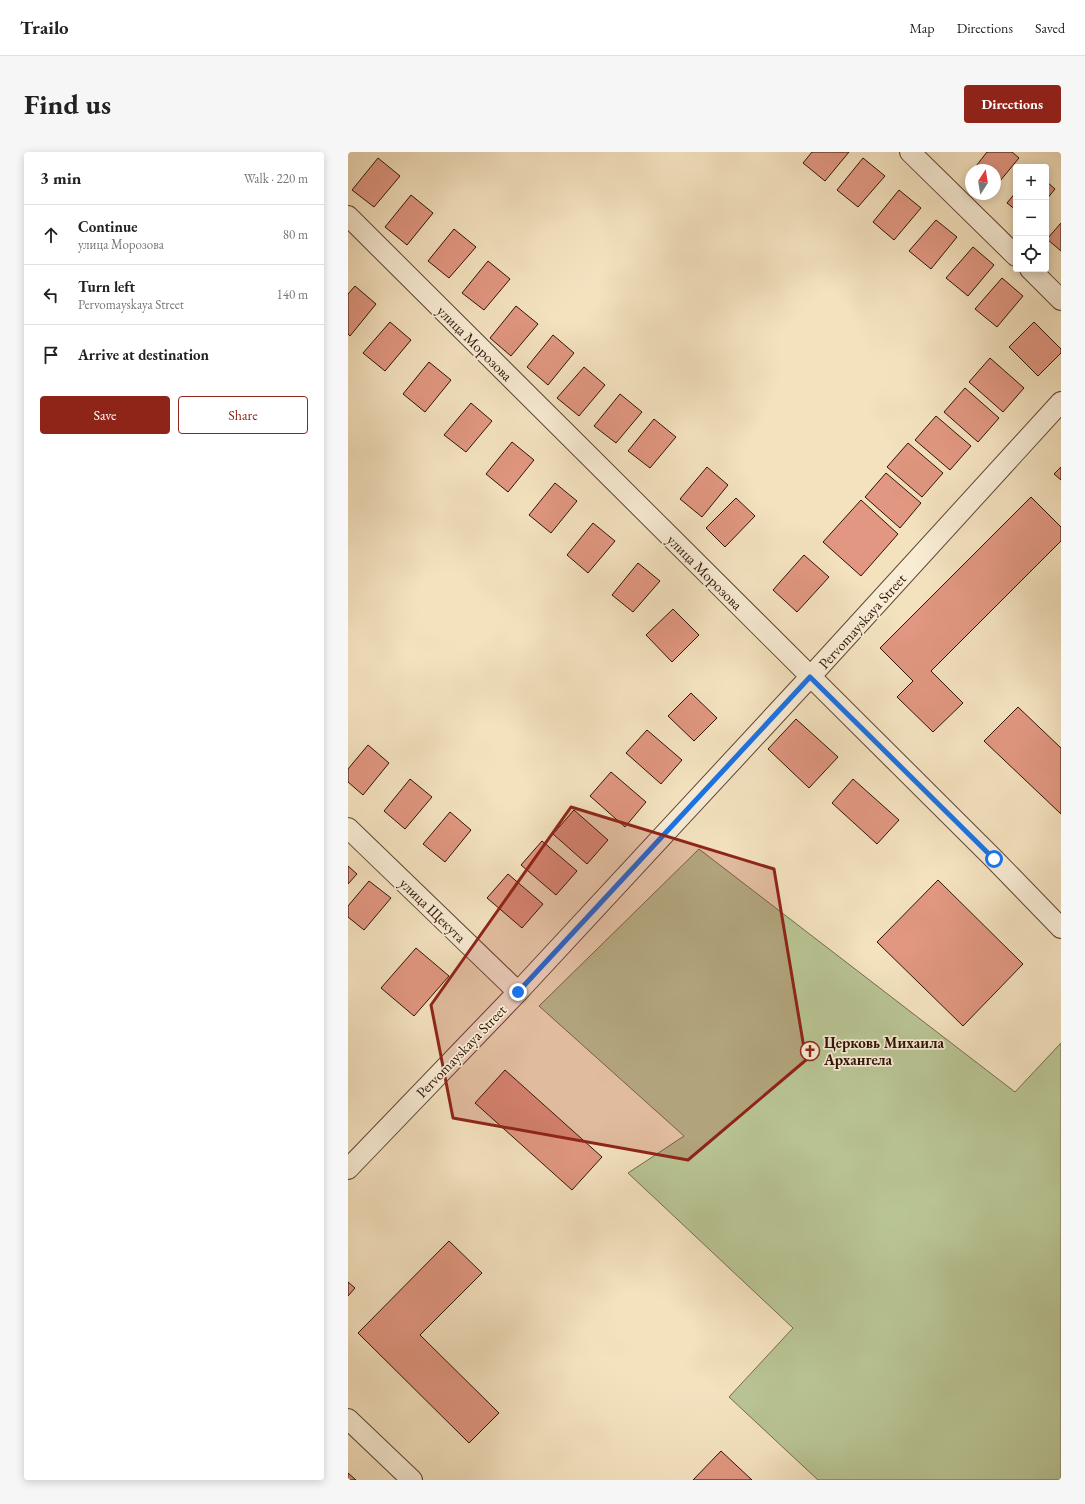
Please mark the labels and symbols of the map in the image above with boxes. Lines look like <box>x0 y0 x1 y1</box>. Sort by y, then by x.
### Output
north arrow <box>965 164 1001 200</box>
street label: улица Морозова <box>433 301 517 385</box>
street label: улица Морозова <box>663 530 747 614</box>
street label: Pervomayskaya Street <box>814 569 910 673</box>
route start <box>985 850 1003 868</box>
street label: улица Щекута <box>396 874 470 946</box>
route end <box>509 983 527 1001</box>
street label: Pervomayskaya Street <box>412 1000 510 1102</box>
place label: Церковь Михаила Архангела <box>823 1033 944 1069</box>
church icon: Церковь Михаила Архангела <box>799 1040 821 1062</box>

